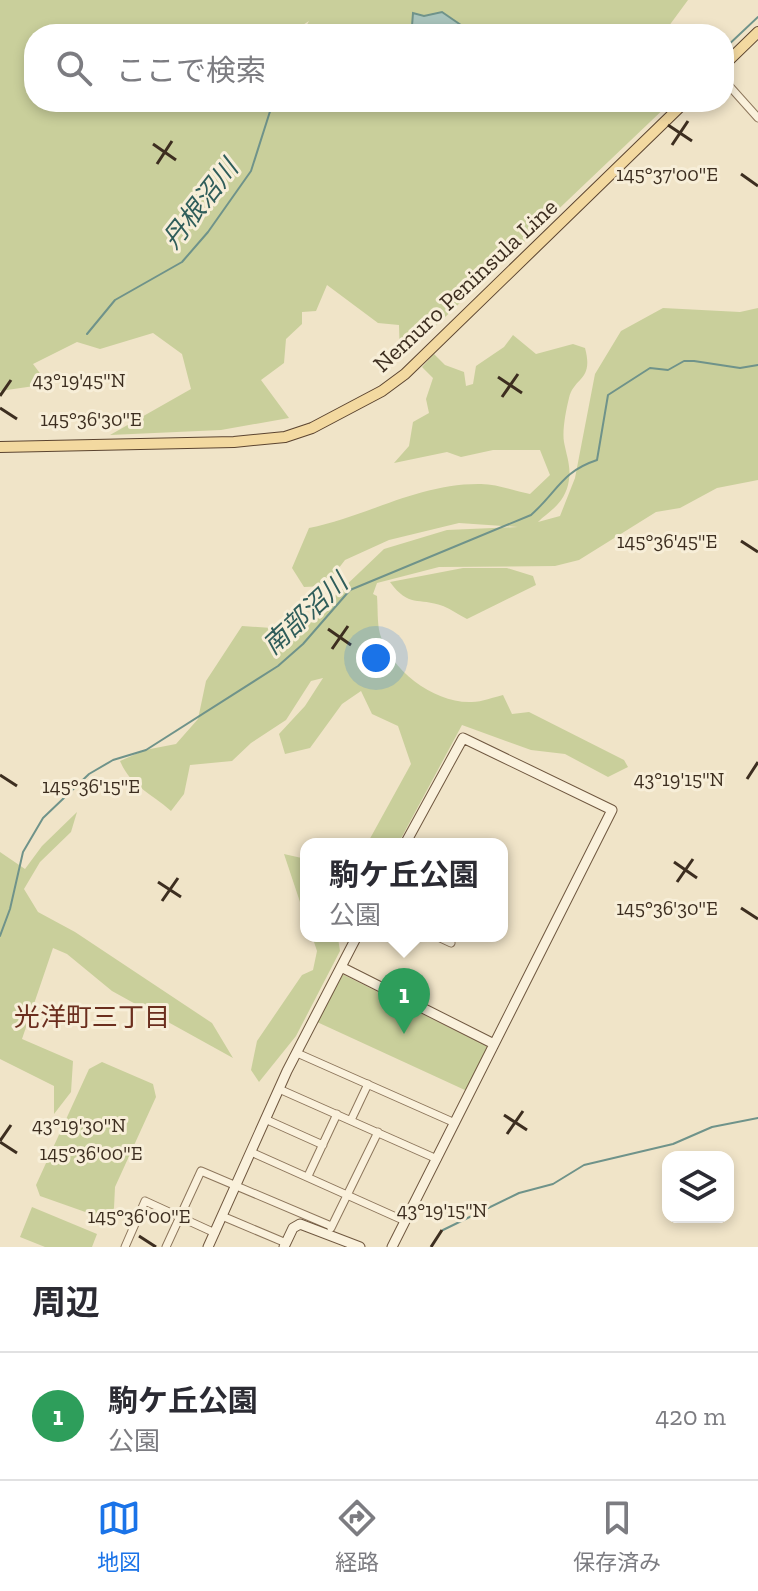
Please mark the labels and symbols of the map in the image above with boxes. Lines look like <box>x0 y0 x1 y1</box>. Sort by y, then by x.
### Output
water label: 丹根沼川 <box>155 151 246 255</box>
text: 145°37'00"E <box>616 162 718 186</box>
street label: Nemuro Peninsula Line <box>367 192 563 378</box>
text: 43°19'45"N <box>32 368 126 392</box>
text: 145°36'30"E <box>40 407 142 431</box>
text: 145°36'45"E <box>617 529 717 553</box>
water label: 南部沼川 <box>256 565 356 661</box>
your location <box>356 638 396 678</box>
text: 43°19'15"N <box>634 767 725 791</box>
text: 145°36'15"E <box>42 774 140 798</box>
text: 145°36'30"E <box>616 896 718 920</box>
pin: 1 <box>378 968 430 1034</box>
district label: 光洋町三丁目 <box>14 1001 170 1033</box>
text: 43°19'30"N <box>32 1113 126 1137</box>
text: 145°36'00"E <box>39 1141 143 1165</box>
text: 43°19'15"N <box>397 1198 488 1222</box>
text: 145°36'00"E <box>87 1204 191 1228</box>

